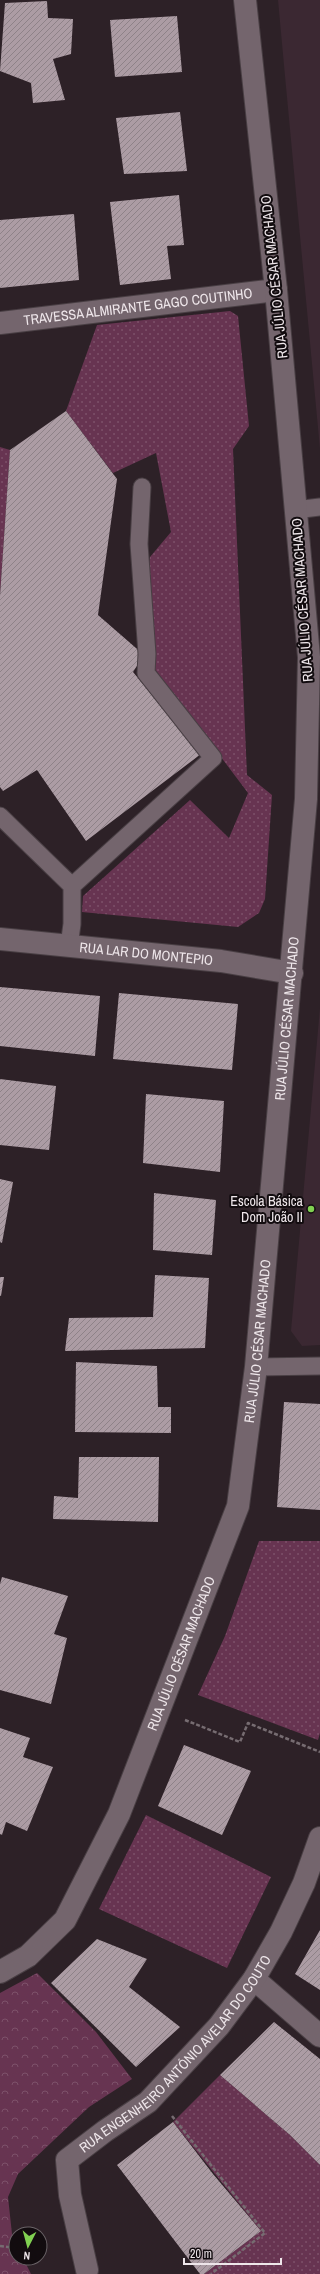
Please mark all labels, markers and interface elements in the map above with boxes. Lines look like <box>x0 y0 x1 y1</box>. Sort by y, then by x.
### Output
street label: RUA JÚLIO CÉSAR MACHADO <box>256 194 292 359</box>
street label: TRAVESSA ALMIRANTE GAGO COUTINHO <box>23 284 254 329</box>
street label: RUA JÚLIO CÉSAR MACHADO <box>287 518 317 682</box>
street label: RUA JÚLIO CÉSAR MACHADO <box>271 936 303 1101</box>
street label: RUA LAR DO MONTEPIO <box>79 938 214 969</box>
place label: Escola Básica Dom João II <box>230 1192 304 1226</box>
marker: Escola Básica Dom João II <box>306 1204 316 1214</box>
street label: RUA JÚLIO CÉSAR MACHADO <box>240 1259 274 1424</box>
street label: RUA JÚLIO CÉSAR MACHADO <box>143 1574 219 1733</box>
street label: RUA ENGENHEIRO ANTÓNIO AVELAR DO COUTO <box>75 1952 275 2157</box>
north arrow <box>8 2226 48 2266</box>
scale bar <box>184 2240 281 2266</box>
text: 20 m <box>190 2246 212 2262</box>
text: N <box>23 2249 31 2263</box>

